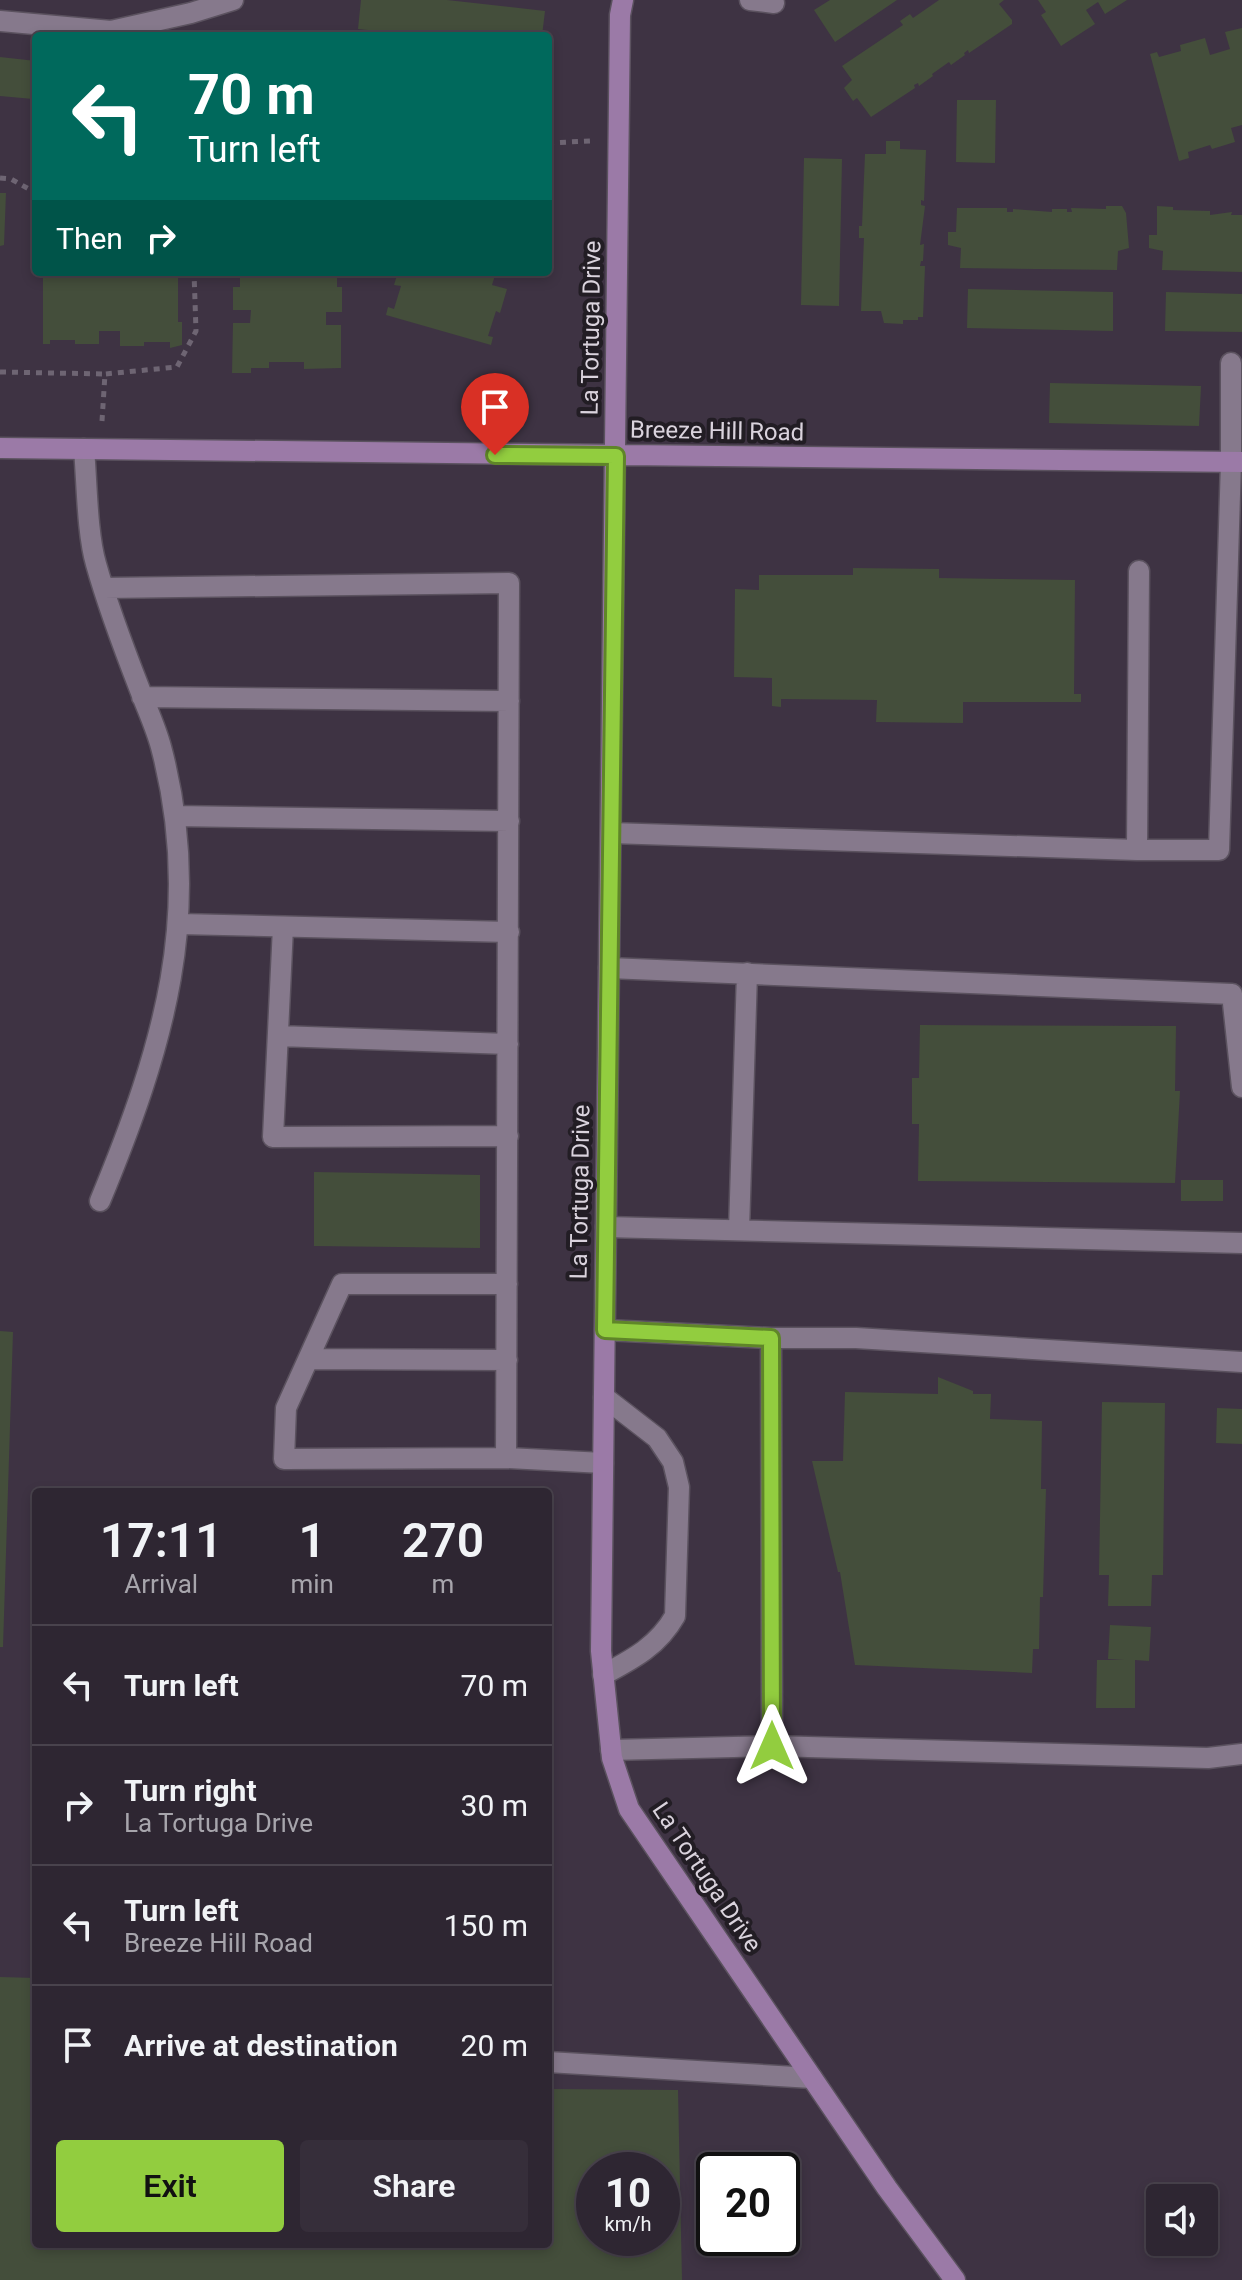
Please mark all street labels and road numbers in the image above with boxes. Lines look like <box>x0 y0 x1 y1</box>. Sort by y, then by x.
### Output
street label: La Tortuga Drive <box>575 241 607 415</box>
street label: Breeze Hill Road <box>630 415 804 447</box>
street label: La Tortuga Drive <box>564 1105 596 1279</box>
street label: La Tortuga Drive <box>647 1797 767 1957</box>

